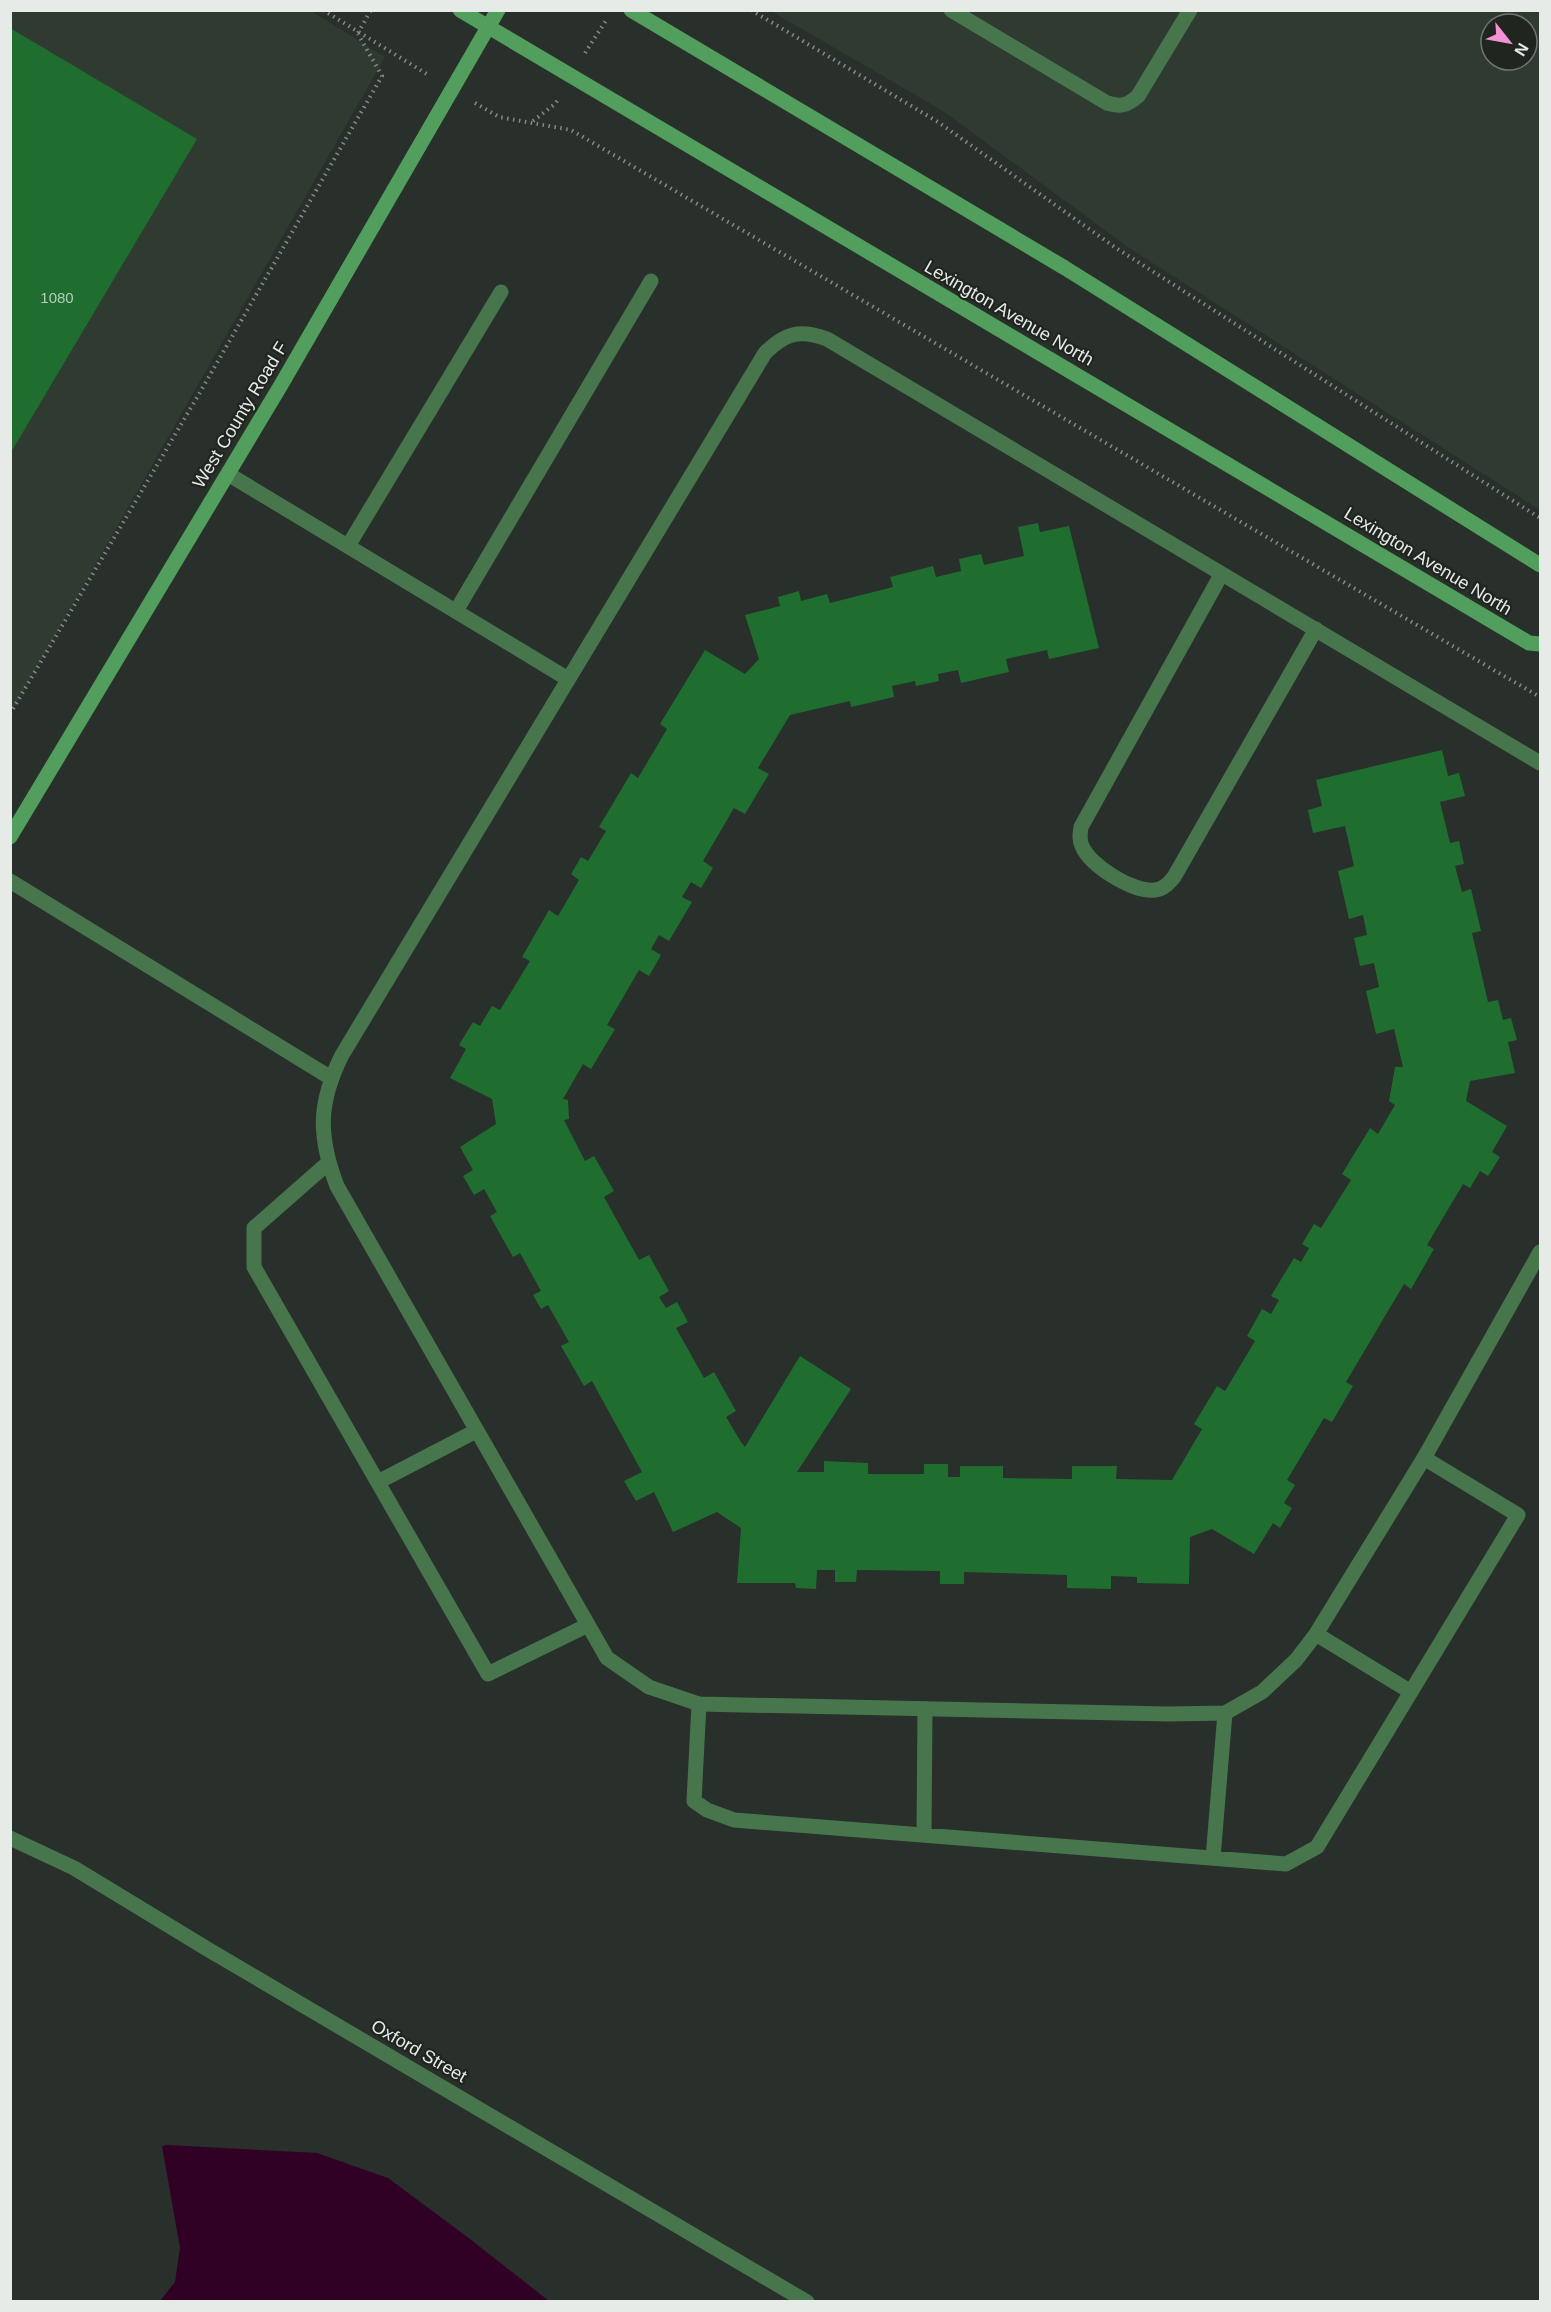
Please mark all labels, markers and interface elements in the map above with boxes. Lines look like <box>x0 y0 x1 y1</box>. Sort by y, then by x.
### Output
north arrow <box>1479 12 1539 72</box>
text: N <box>1511 40 1532 59</box>
street label: Lexington Avenue North <box>921 256 1097 370</box>
house number: 1080 <box>40 289 74 306</box>
street label: West County Road F <box>188 338 292 492</box>
street label: Lexington Avenue North <box>1341 503 1515 619</box>
street label: Oxford Street <box>368 2016 470 2086</box>

